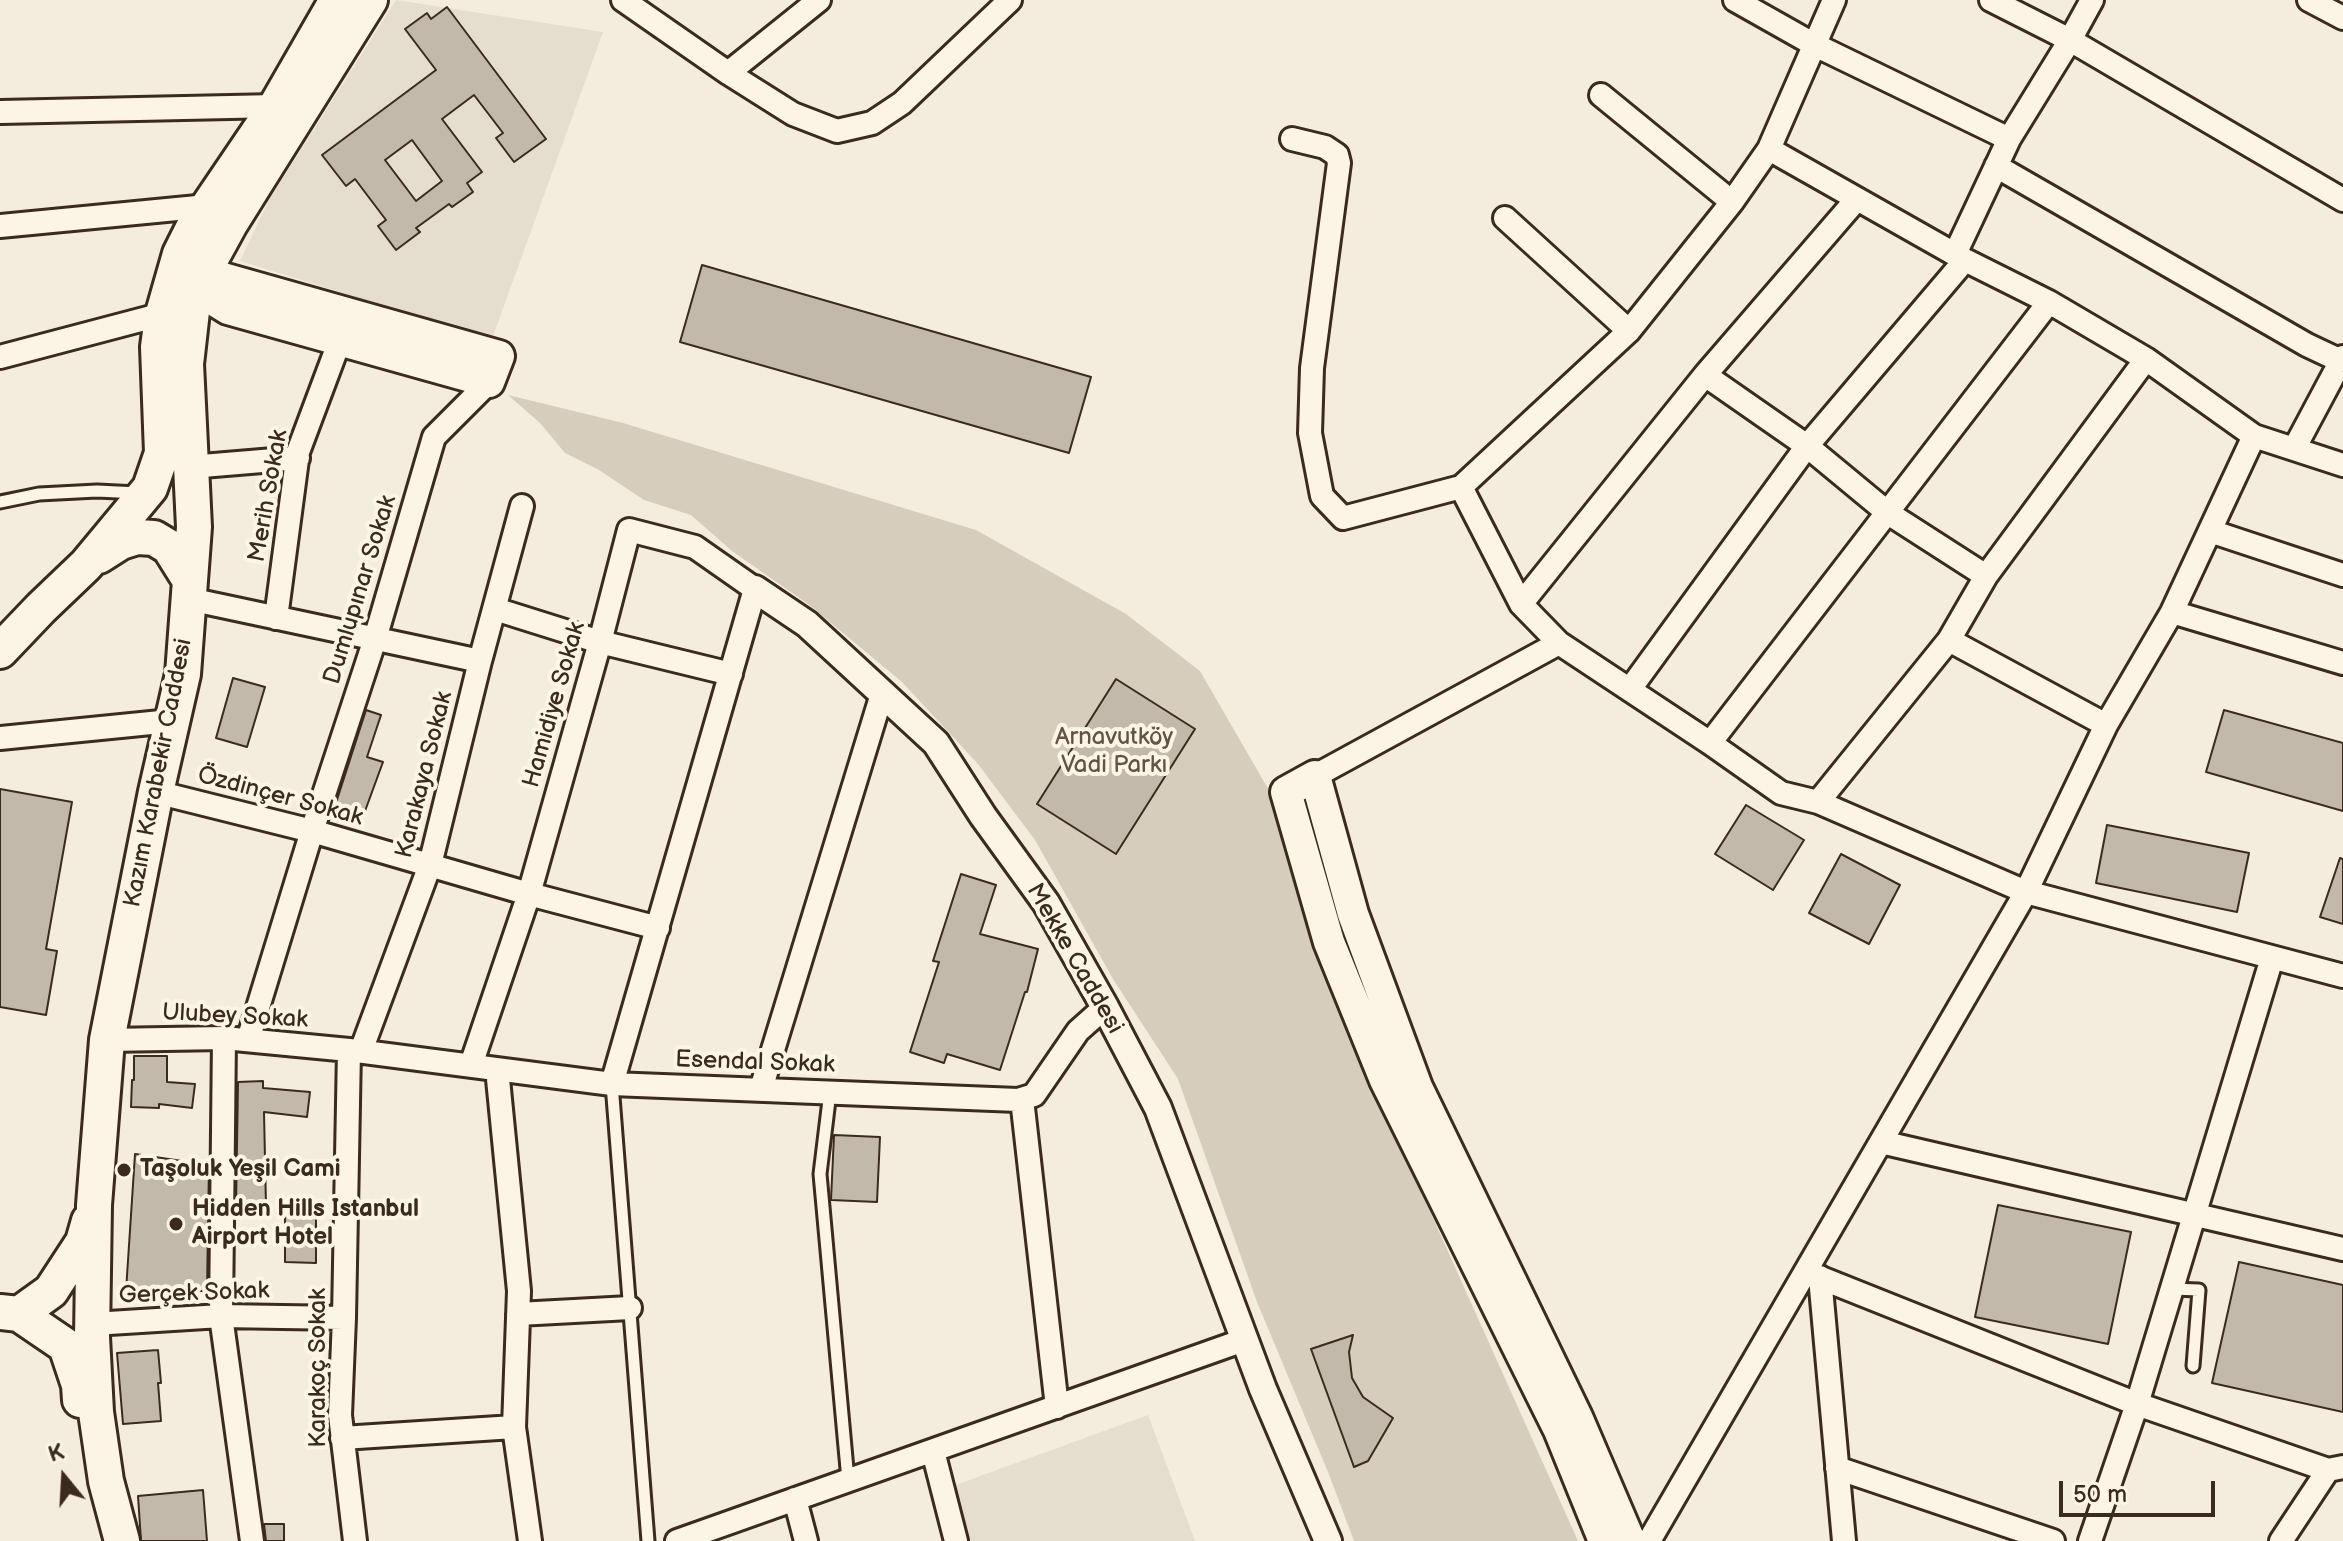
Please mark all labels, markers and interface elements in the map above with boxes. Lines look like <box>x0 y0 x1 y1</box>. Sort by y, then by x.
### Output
street label: Merih Sokak <box>243 428 295 564</box>
street label: Dumlupınar Sokak <box>319 492 403 688</box>
street label: Hamidiye Sokak <box>518 619 592 791</box>
street label: Kazım Karabekir Caddesi <box>119 636 199 910</box>
street label: Karakaya Sokak <box>390 689 460 861</box>
park label: Arnavutköy Vadi Parkı <box>1055 724 1173 780</box>
street label: Özdinçer Sokak <box>194 761 366 833</box>
street label: Mekke Caddesi <box>1019 879 1129 1039</box>
street label: Ulubey Sokak <box>161 999 309 1035</box>
street label: Esendal Sokak <box>675 1046 835 1080</box>
place label: Taşoluk Yeşil Cami <box>140 1156 341 1184</box>
marker: Taşoluk Yeşil Cami <box>115 1161 133 1179</box>
place label: Hidden Hills Istanbul Airport Hotel <box>192 1196 419 1252</box>
marker: Hidden Hills Istanbul Airport Hotel <box>167 1215 185 1233</box>
street label: Gerçek Sokak <box>118 1277 270 1311</box>
street label: Karakoç Sokak <box>305 1288 333 1448</box>
north arrow <box>24 1437 104 1517</box>
text: K <box>45 1439 68 1469</box>
scale bar <box>2063 1465 2219 1515</box>
text: 50 m <box>2073 1480 2127 1509</box>

